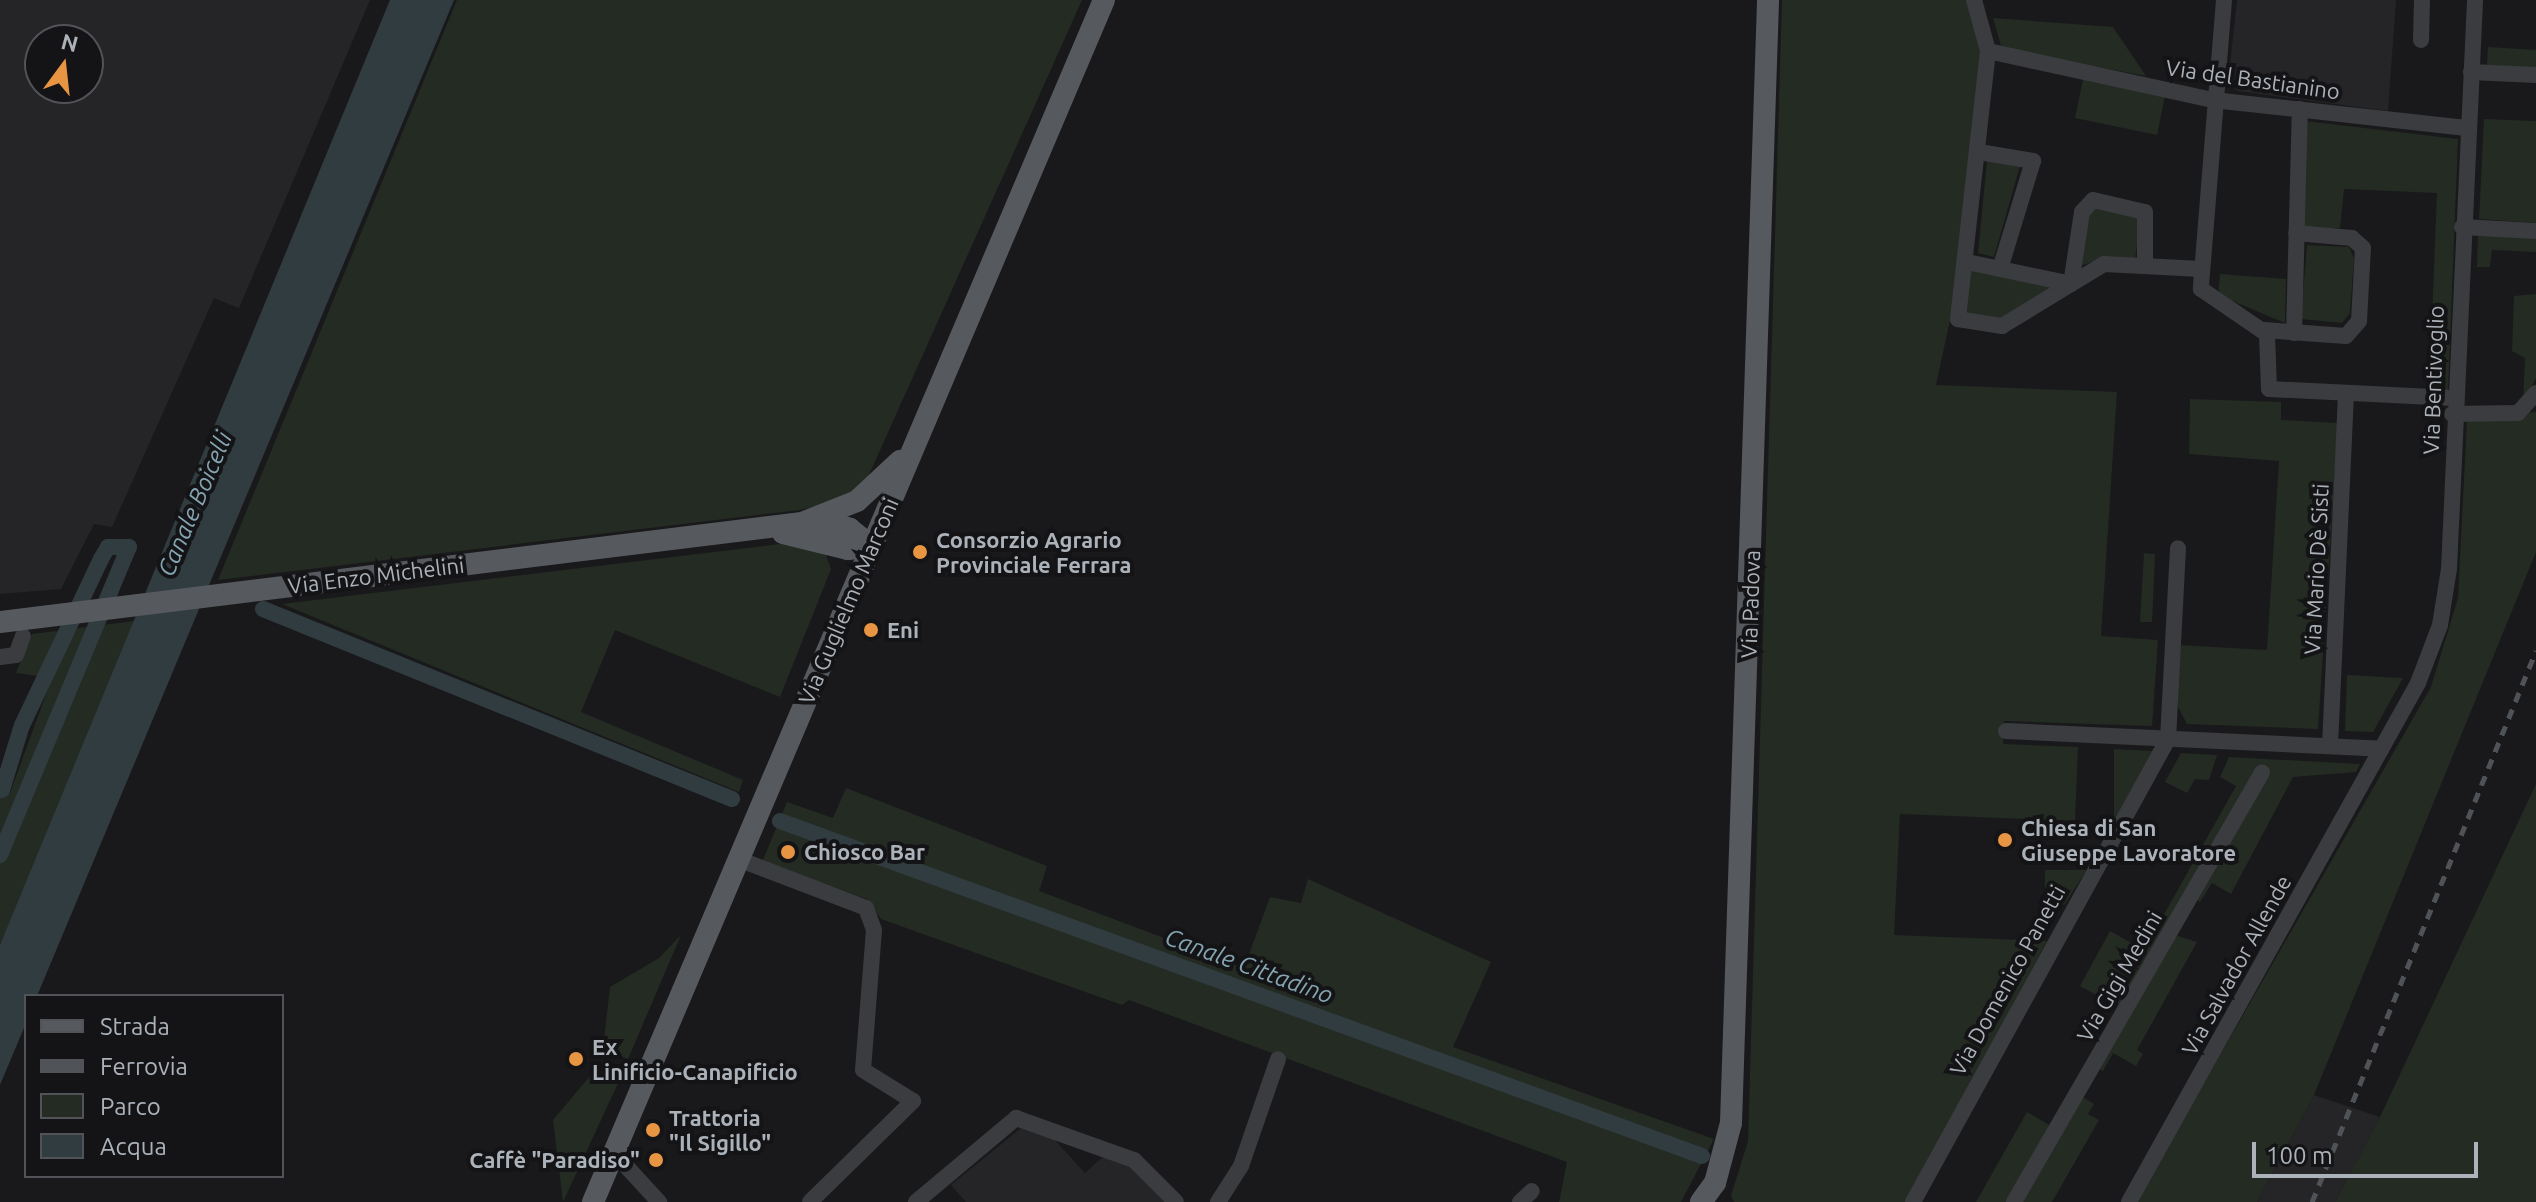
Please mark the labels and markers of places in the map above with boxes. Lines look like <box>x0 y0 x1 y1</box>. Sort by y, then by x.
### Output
place label: Consorzio Agrario Provinciale Ferrara <box>936 526 1132 578</box>
marker: Consorzio Agrario Provinciale Ferrara <box>911 543 929 561</box>
place label: Eni <box>887 617 919 643</box>
marker: Eni <box>862 621 880 639</box>
place label: Chiesa di San Giuseppe Lavoratore <box>2021 814 2236 866</box>
marker: Chiesa di San Giuseppe Lavoratore <box>1996 831 2014 849</box>
place label: Chiosco Bar <box>804 839 925 865</box>
marker: Chiosco Bar <box>779 843 797 861</box>
place label: Ex Linificio-Canapificio <box>592 1033 798 1084</box>
marker: Ex Linificio-Canapificio <box>567 1050 585 1068</box>
place label: Trattoria "Il Sigillo" <box>669 1104 771 1156</box>
marker: Trattoria "Il Sigillo" <box>644 1121 662 1139</box>
place label: Caffè "Paradiso" <box>469 1147 640 1173</box>
marker: Caffè "Paradiso" <box>647 1151 665 1169</box>

